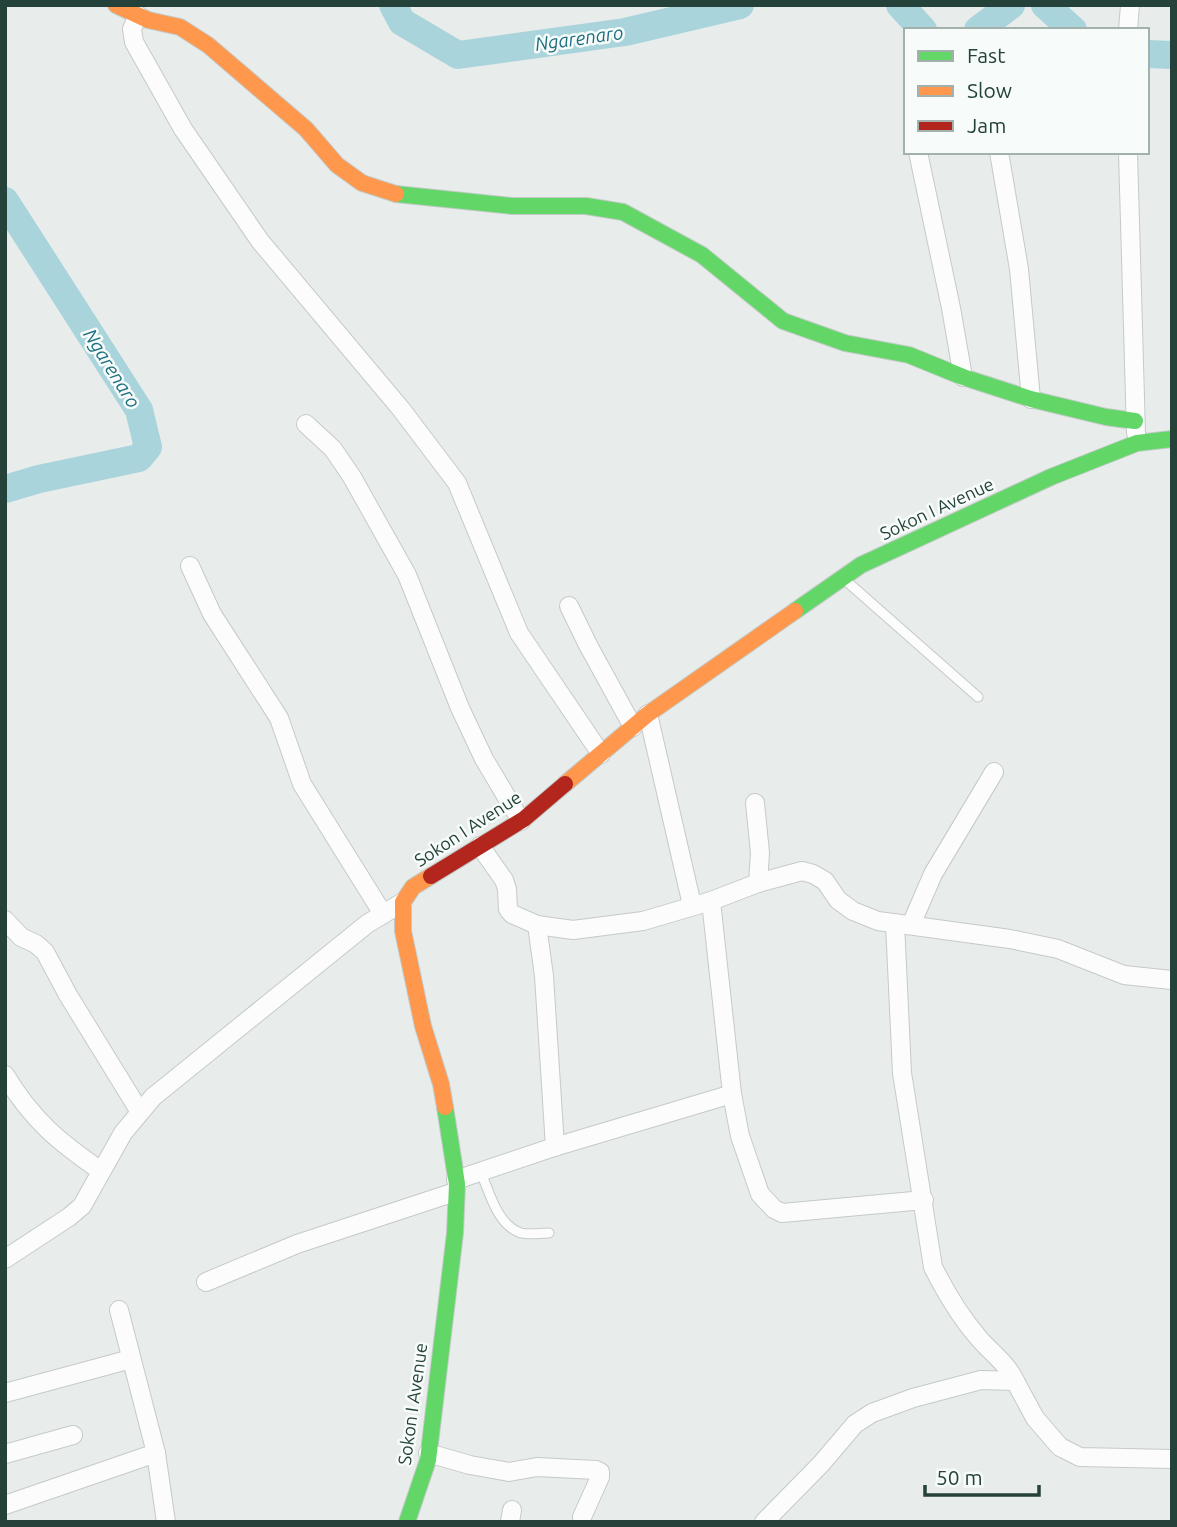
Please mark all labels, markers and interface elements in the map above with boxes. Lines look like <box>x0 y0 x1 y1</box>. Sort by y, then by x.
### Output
water label: Ngarenaro <box>533 21 625 55</box>
legend <box>904 28 1149 154</box>
text: Fast <box>967 43 1005 67</box>
text: Slow <box>967 78 1012 102</box>
text: Jam <box>967 113 1006 137</box>
water label: Ngarenaro <box>79 324 145 412</box>
street label: Sokon I Avenue <box>877 473 997 543</box>
street label: Sokon I Avenue <box>410 786 524 870</box>
street label: Sokon I Avenue <box>394 1342 430 1466</box>
scale bar <box>925 1454 1039 1498</box>
text: 50 m <box>936 1465 983 1489</box>

